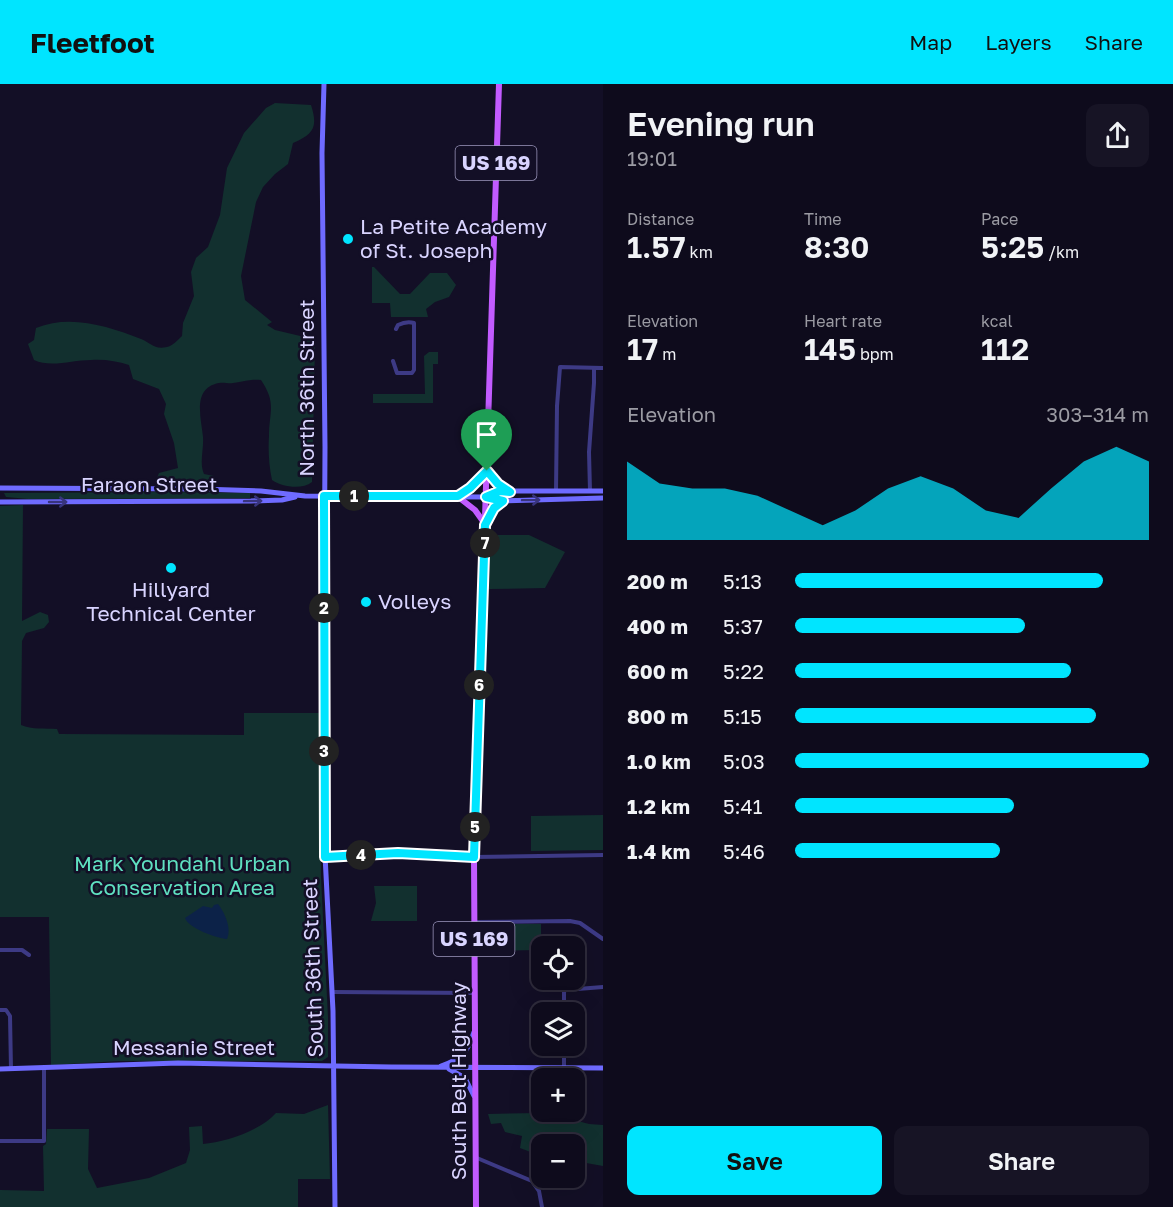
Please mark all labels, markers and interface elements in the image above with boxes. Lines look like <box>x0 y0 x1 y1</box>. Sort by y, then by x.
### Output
text: Fleetfoot <box>30 26 155 59</box>
text: Map <box>909 29 952 55</box>
text: Layers <box>985 29 1052 55</box>
text: Share <box>1085 29 1143 55</box>
text: Evening run <box>627 104 815 143</box>
button: share <box>1086 104 1149 167</box>
road number: US 169 <box>456 146 536 180</box>
text: 19:01 <box>627 146 677 170</box>
text: Distance <box>627 209 694 229</box>
text: Time <box>804 209 842 229</box>
text: Pace <box>981 209 1018 229</box>
place label: La Petite Academy of St. Joseph <box>360 213 547 263</box>
text: 1.57 <box>627 229 686 265</box>
text: 8:30 <box>804 229 869 265</box>
text: 5:25 <box>981 229 1044 265</box>
marker: La Petite Academy of St. Joseph <box>341 232 355 246</box>
text: km <box>686 242 713 262</box>
text: /km <box>1044 242 1079 262</box>
street label: North 36th Street <box>293 299 319 477</box>
text: Elevation <box>627 311 698 331</box>
text: Heart rate <box>804 311 882 331</box>
text: kcal <box>981 311 1013 331</box>
text: 17 <box>627 331 658 367</box>
text: 145 <box>804 331 856 367</box>
text: 112 <box>981 331 1029 367</box>
text: m <box>658 344 677 364</box>
text: bpm <box>856 344 894 364</box>
text: Elevation <box>627 402 716 426</box>
text: 303–314 m <box>1046 402 1149 426</box>
pin <box>461 409 512 471</box>
icon: arrive <box>470 418 503 451</box>
street label: Faraon Street <box>81 471 217 497</box>
pin: 1 <box>339 481 369 511</box>
text: 1 <box>350 486 358 506</box>
one-way arrow <box>520 494 540 506</box>
one-way arrow <box>243 495 263 507</box>
one-way arrow <box>48 496 68 508</box>
pin: 7 <box>470 528 500 558</box>
text: 7 <box>481 533 489 553</box>
marker: Hillyard Technical Center <box>164 561 178 575</box>
text: 200 m <box>627 569 688 593</box>
text: 5:13 <box>723 569 762 593</box>
place label: Hillyard Technical Center <box>86 576 256 626</box>
place label: Volleys <box>378 588 451 614</box>
pin: 2 <box>309 593 339 623</box>
marker: Volleys <box>359 595 373 609</box>
text: 2 <box>319 598 329 618</box>
text: 400 m <box>627 614 688 638</box>
text: 5:37 <box>723 614 763 638</box>
text: 600 m <box>627 659 688 683</box>
text: 5:22 <box>723 659 764 683</box>
pin: 6 <box>464 670 494 700</box>
text: 6 <box>474 675 484 695</box>
text: 800 m <box>627 704 688 728</box>
text: 5:15 <box>723 704 762 728</box>
pin: 3 <box>309 736 339 766</box>
text: 3 <box>319 741 329 761</box>
text: 1.0 km <box>627 749 691 773</box>
text: 5:03 <box>723 749 765 773</box>
text: 1.2 km <box>627 794 690 818</box>
text: 5:41 <box>723 794 763 818</box>
pin: 5 <box>460 812 490 842</box>
text: 5 <box>470 817 480 837</box>
text: 1.4 km <box>627 839 690 863</box>
text: 5:46 <box>723 839 765 863</box>
pin: 4 <box>346 840 376 870</box>
text: 4 <box>356 845 366 865</box>
park label: Mark Youndahl Urban Conservation Area <box>74 850 290 900</box>
street label: South 36th Street <box>296 878 328 1058</box>
road number: US 169 <box>434 922 514 956</box>
map controls <box>531 936 585 1188</box>
button: locate <box>531 936 585 990</box>
street label: South Belt Highway <box>445 982 471 1180</box>
button: layers <box>531 1002 585 1056</box>
street label: Messanie Street <box>113 1034 275 1060</box>
button: + <box>531 1068 585 1122</box>
button: Save <box>627 1126 882 1195</box>
button: Share <box>894 1126 1149 1195</box>
button: − <box>531 1134 585 1188</box>

